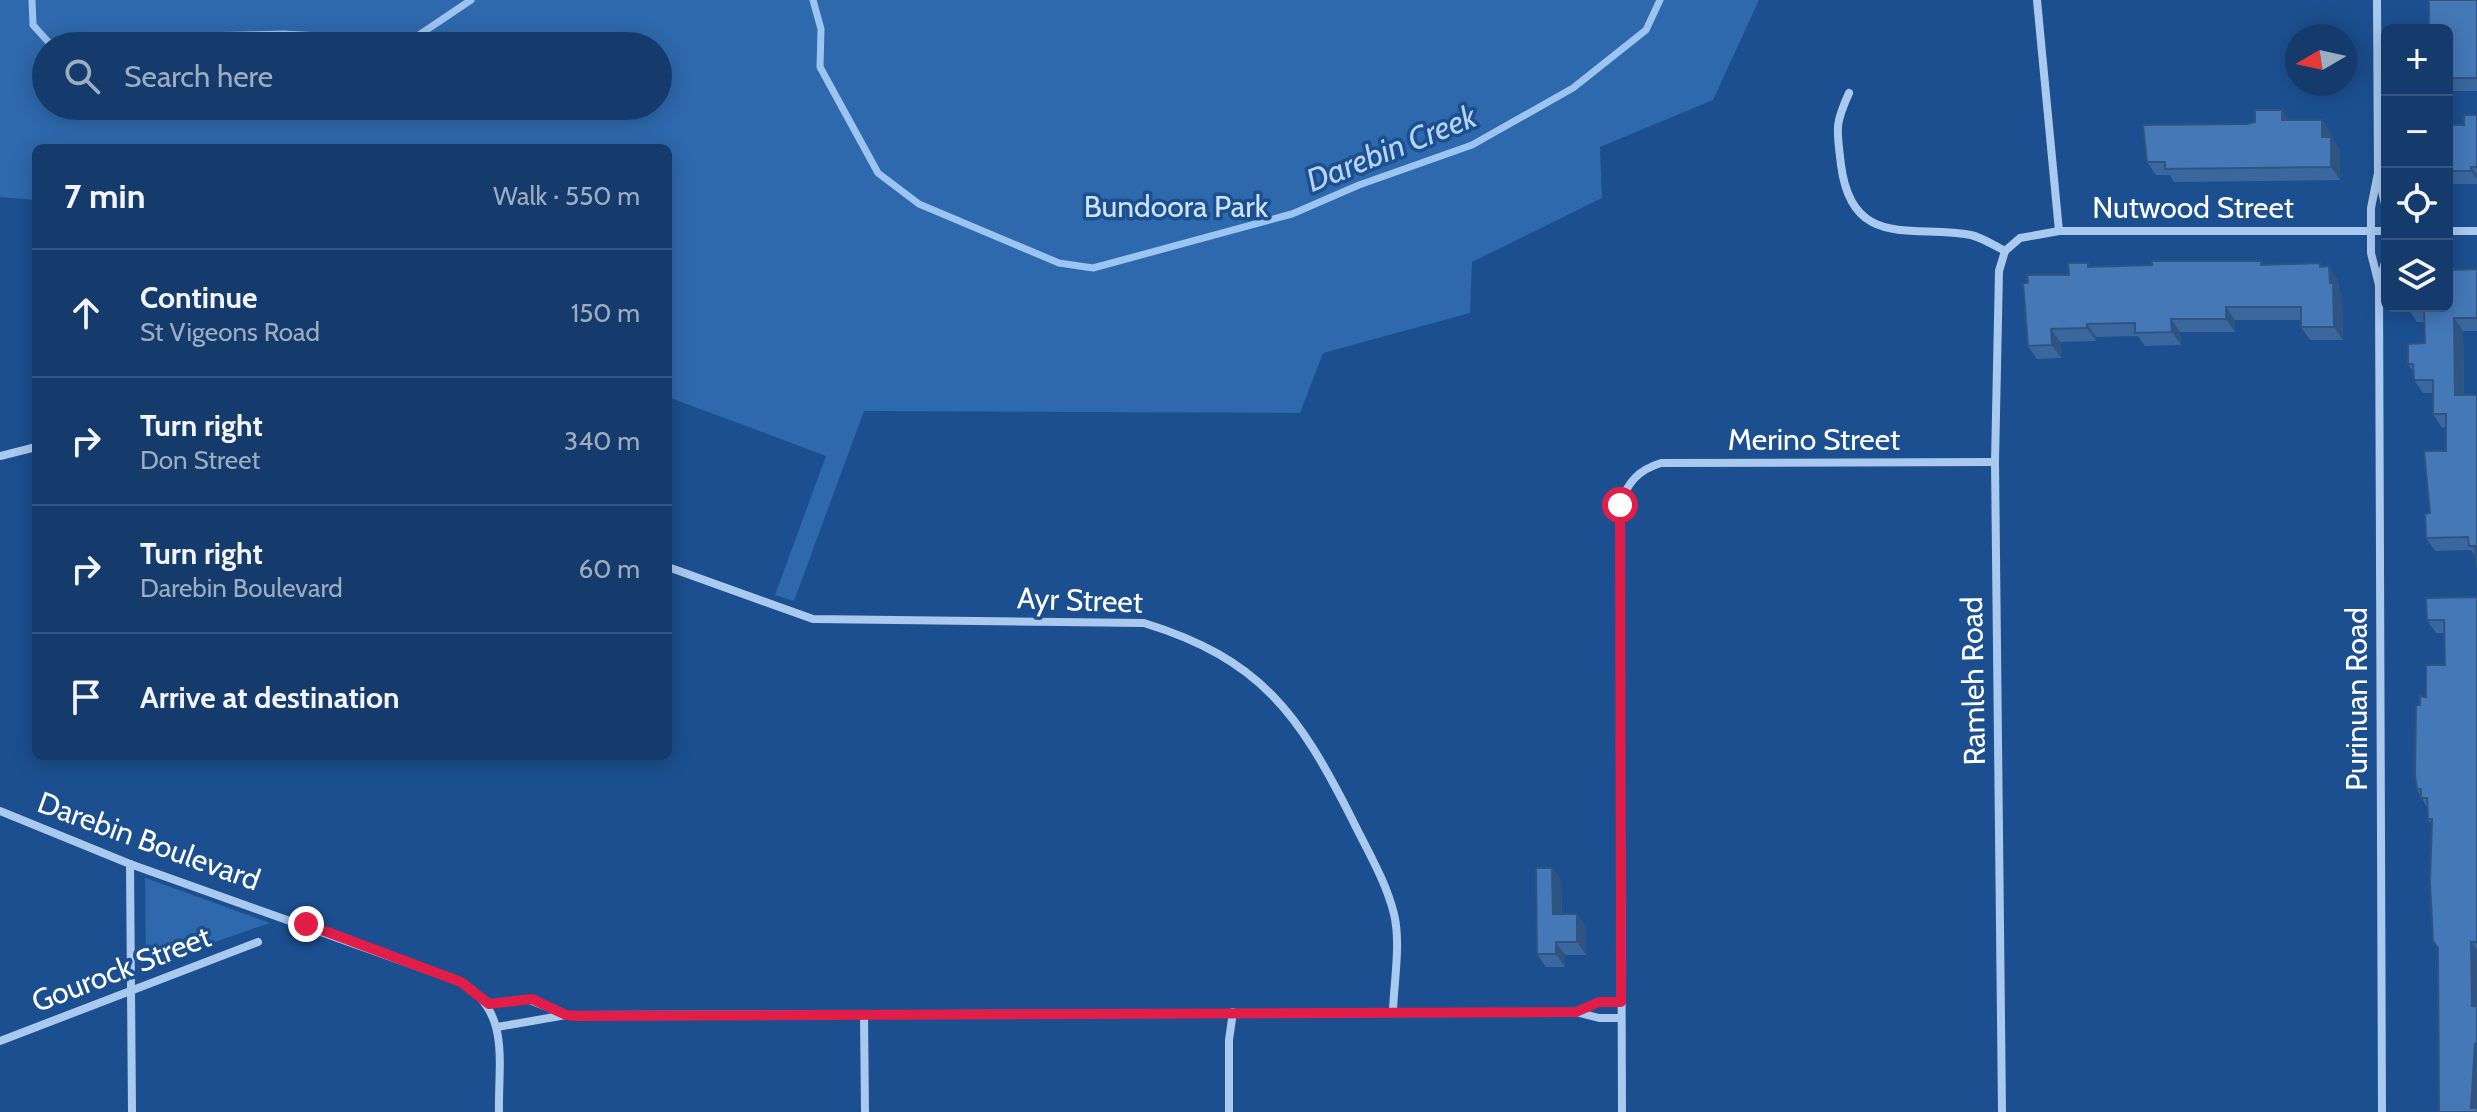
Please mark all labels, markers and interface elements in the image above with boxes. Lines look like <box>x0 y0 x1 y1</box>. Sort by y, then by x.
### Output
north arrow <box>2285 24 2357 96</box>
map controls <box>2381 24 2453 312</box>
button: + <box>2381 24 2453 96</box>
search box <box>32 32 672 120</box>
icon: search <box>60 54 104 98</box>
text: Search here <box>124 58 273 95</box>
water label: Darebin Creek <box>1300 96 1483 200</box>
button: − <box>2381 96 2453 168</box>
button: locate <box>2381 168 2453 240</box>
text: 7 min <box>64 175 145 217</box>
text: Walk · 550 m <box>493 180 640 212</box>
park label: Bundoora Park <box>1084 188 1269 225</box>
street label: Nutwood Street <box>2092 189 2294 226</box>
button: layers <box>2381 240 2453 312</box>
text: Continue <box>140 279 257 316</box>
icon: ahead <box>64 291 108 335</box>
text: 150 m <box>571 297 640 329</box>
text: St Vigeons Road <box>140 316 320 348</box>
text: Turn right <box>140 407 263 444</box>
icon: right <box>64 419 108 463</box>
street label: Merino Street <box>1728 421 1900 458</box>
text: 340 m <box>564 425 640 457</box>
text: Don Street <box>140 444 260 476</box>
route start <box>1602 487 1638 523</box>
text: Turn right <box>140 535 263 572</box>
icon: right <box>64 547 108 591</box>
text: 60 m <box>578 553 640 585</box>
text: Darebin Boulevard <box>140 572 343 604</box>
street label: Ayr Street <box>1016 579 1144 621</box>
street label: Ramleh Road <box>1953 596 1993 766</box>
street label: Purinuan Road <box>2338 607 2375 791</box>
icon: arrive <box>64 675 108 719</box>
text: Arrive at destination <box>140 679 400 716</box>
street label: Darebin Boulevard <box>33 784 265 898</box>
route end <box>288 906 324 942</box>
street label: Gourock Street <box>26 918 216 1020</box>

